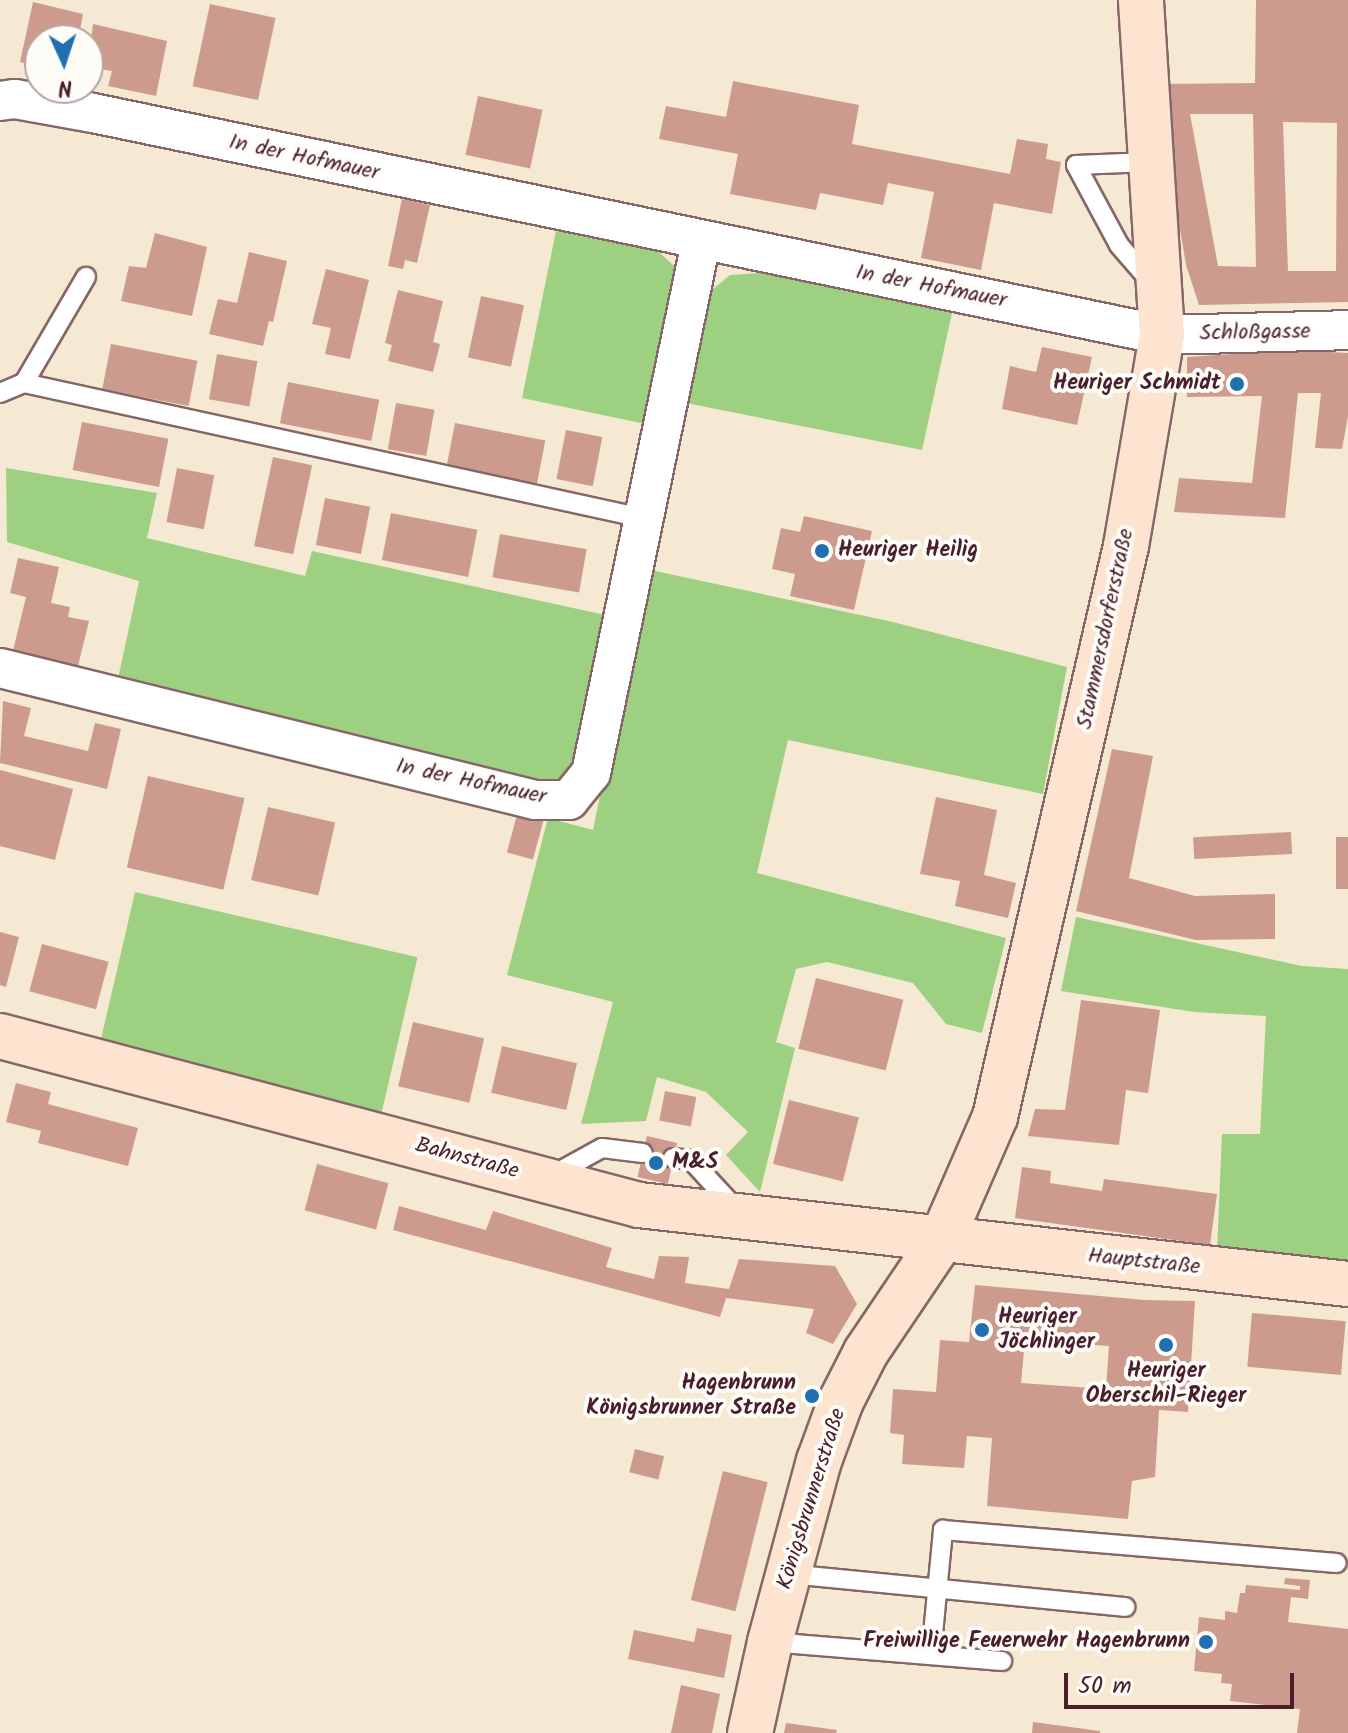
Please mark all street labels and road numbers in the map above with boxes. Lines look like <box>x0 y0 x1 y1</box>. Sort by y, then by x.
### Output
street label: In der Hofmauer <box>226 129 382 187</box>
street label: In der Hofmauer <box>853 259 1009 315</box>
street label: Schloßgasse <box>1199 319 1311 347</box>
street label: Stammersdorferstraße <box>1072 526 1140 732</box>
street label: In der Hofmauer <box>393 753 549 811</box>
street label: Bahnstraße <box>412 1133 522 1185</box>
street label: Hauptstraße <box>1086 1243 1202 1281</box>
street label: Königsbrunnerstraße <box>772 1405 852 1593</box>

